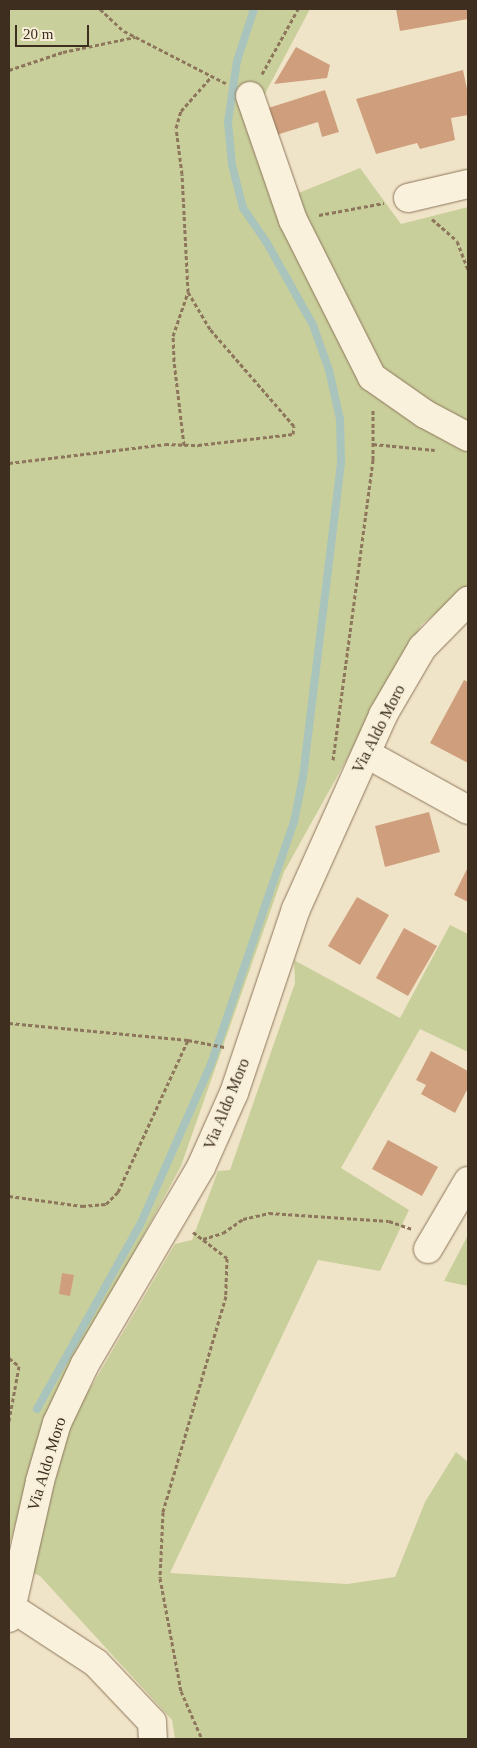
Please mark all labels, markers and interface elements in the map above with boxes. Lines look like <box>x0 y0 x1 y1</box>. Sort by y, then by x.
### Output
scale bar <box>18 15 91 47</box>
text: 20 m <box>23 26 53 42</box>
street label: Via Aldo Moro <box>348 681 410 777</box>
street label: Via Aldo Moro <box>200 1055 254 1153</box>
street label: Via Aldo Moro <box>24 1414 70 1514</box>

